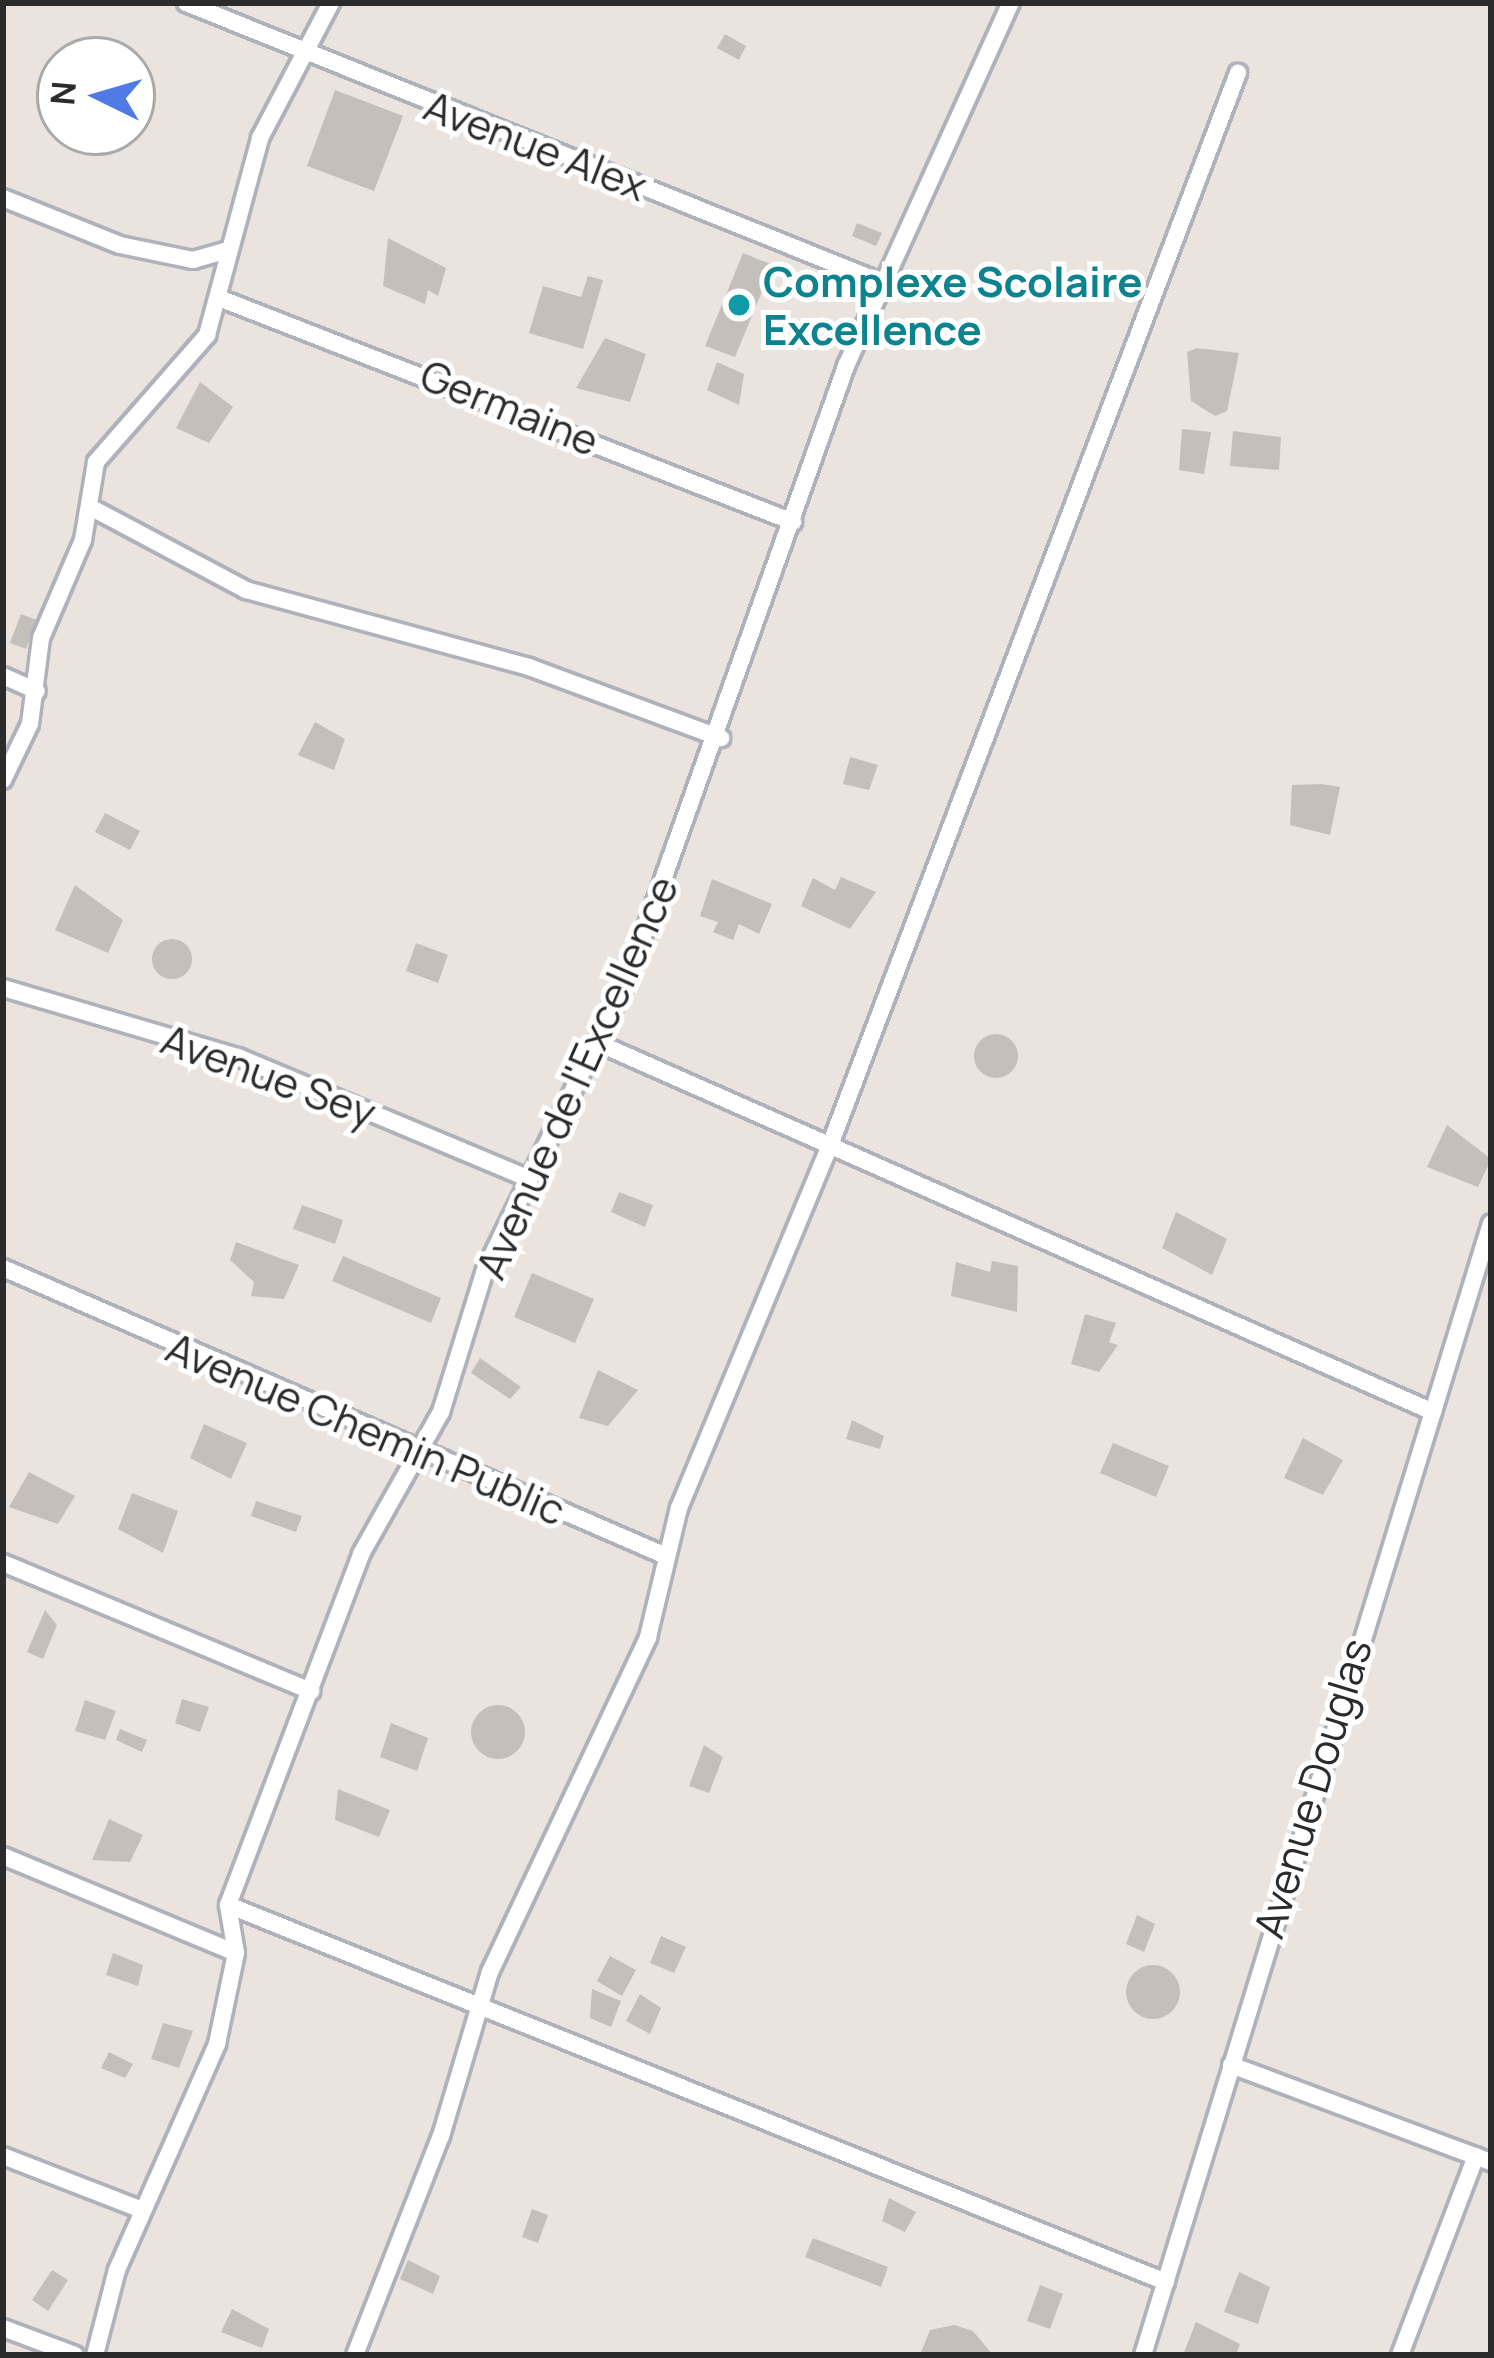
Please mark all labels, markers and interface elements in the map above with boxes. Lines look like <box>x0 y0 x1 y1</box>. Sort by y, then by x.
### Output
north arrow <box>36 36 156 156</box>
text: N <box>39 79 86 107</box>
street label: Avenue Alex <box>418 79 654 211</box>
place label: Complexe Scolaire Excellence <box>763 256 1142 354</box>
marker: Complexe Scolaire Excellence <box>726 292 752 318</box>
street label: Germaine <box>414 349 606 465</box>
street label: Avenue de l'Excellence <box>464 868 688 1286</box>
street label: Avenue Sey <box>155 1013 383 1137</box>
street label: Avenue Chemin Public <box>159 1321 573 1535</box>
street label: Avenue Douglas <box>1243 1632 1381 1944</box>

